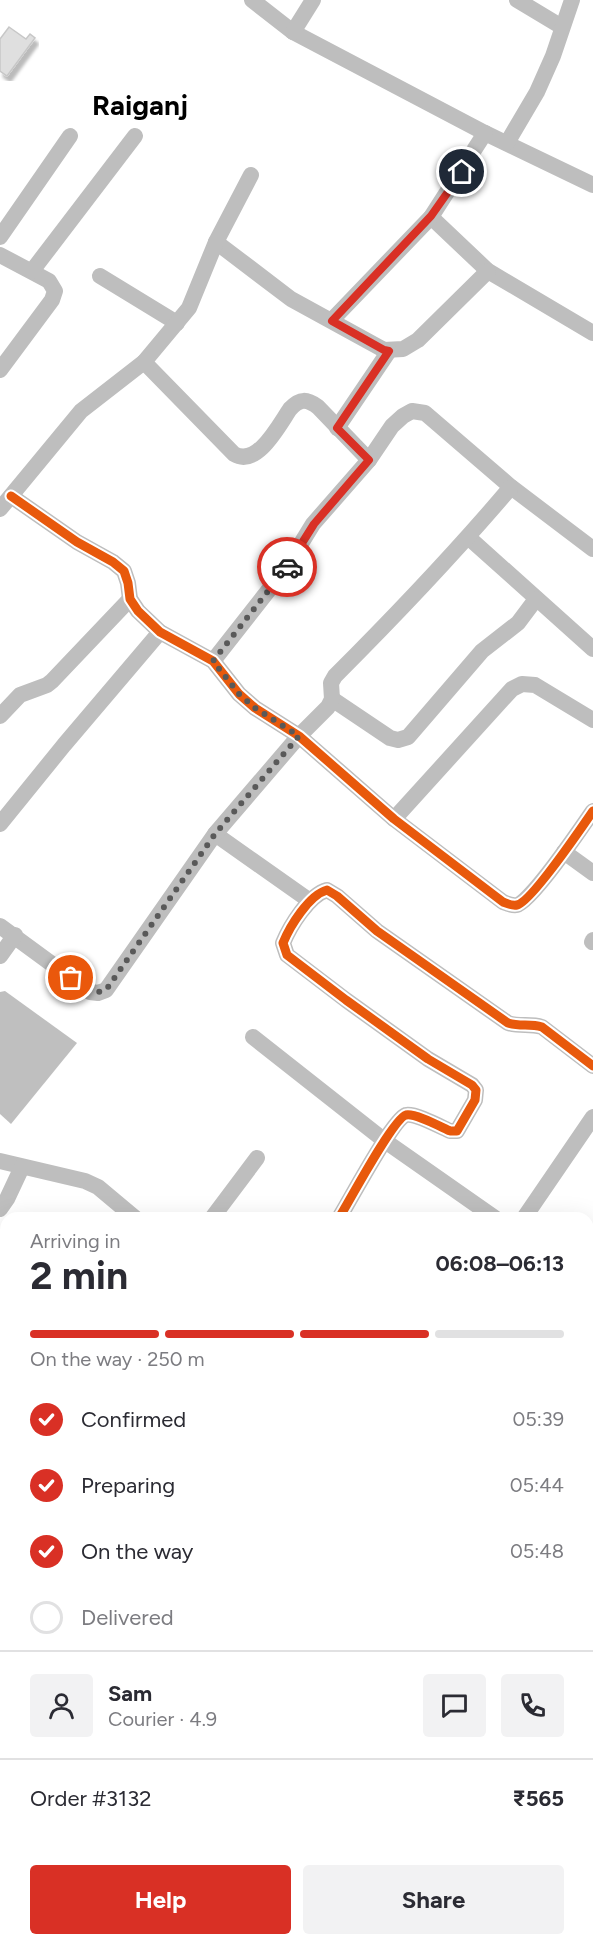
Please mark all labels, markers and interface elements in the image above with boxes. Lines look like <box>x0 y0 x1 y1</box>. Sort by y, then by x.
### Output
district label: Raiganj <box>92 88 188 122</box>
pin <box>436 146 487 197</box>
icon: home <box>445 155 478 188</box>
courier <box>257 537 317 597</box>
icon: car <box>271 551 304 584</box>
pin <box>45 952 96 1003</box>
icon: bag <box>54 961 87 994</box>
text: Arriving in <box>30 1229 120 1253</box>
text: 06:08–06:13 <box>435 1250 564 1277</box>
text: 2 min <box>30 1252 128 1299</box>
text: On the way · 250 m <box>30 1347 205 1371</box>
icon: check <box>30 1403 63 1436</box>
text: Confirmed <box>81 1406 186 1433</box>
text: 05:39 <box>512 1407 564 1431</box>
icon: check <box>30 1469 63 1502</box>
text: Preparing <box>81 1472 175 1499</box>
text: 05:44 <box>510 1473 564 1497</box>
icon: check <box>30 1535 63 1568</box>
text: On the way <box>81 1538 193 1565</box>
text: 05:48 <box>510 1539 564 1563</box>
text: Delivered <box>81 1604 174 1631</box>
button: person <box>30 1674 93 1737</box>
button: chat <box>423 1674 486 1737</box>
button: phone <box>501 1674 564 1737</box>
text: Sam <box>108 1680 152 1707</box>
text: Courier · 4.9 <box>108 1707 217 1731</box>
text: Order #3132 <box>30 1785 151 1812</box>
text: ₹565 <box>512 1785 564 1812</box>
button: Help <box>30 1865 291 1934</box>
button: Share <box>303 1865 564 1934</box>

